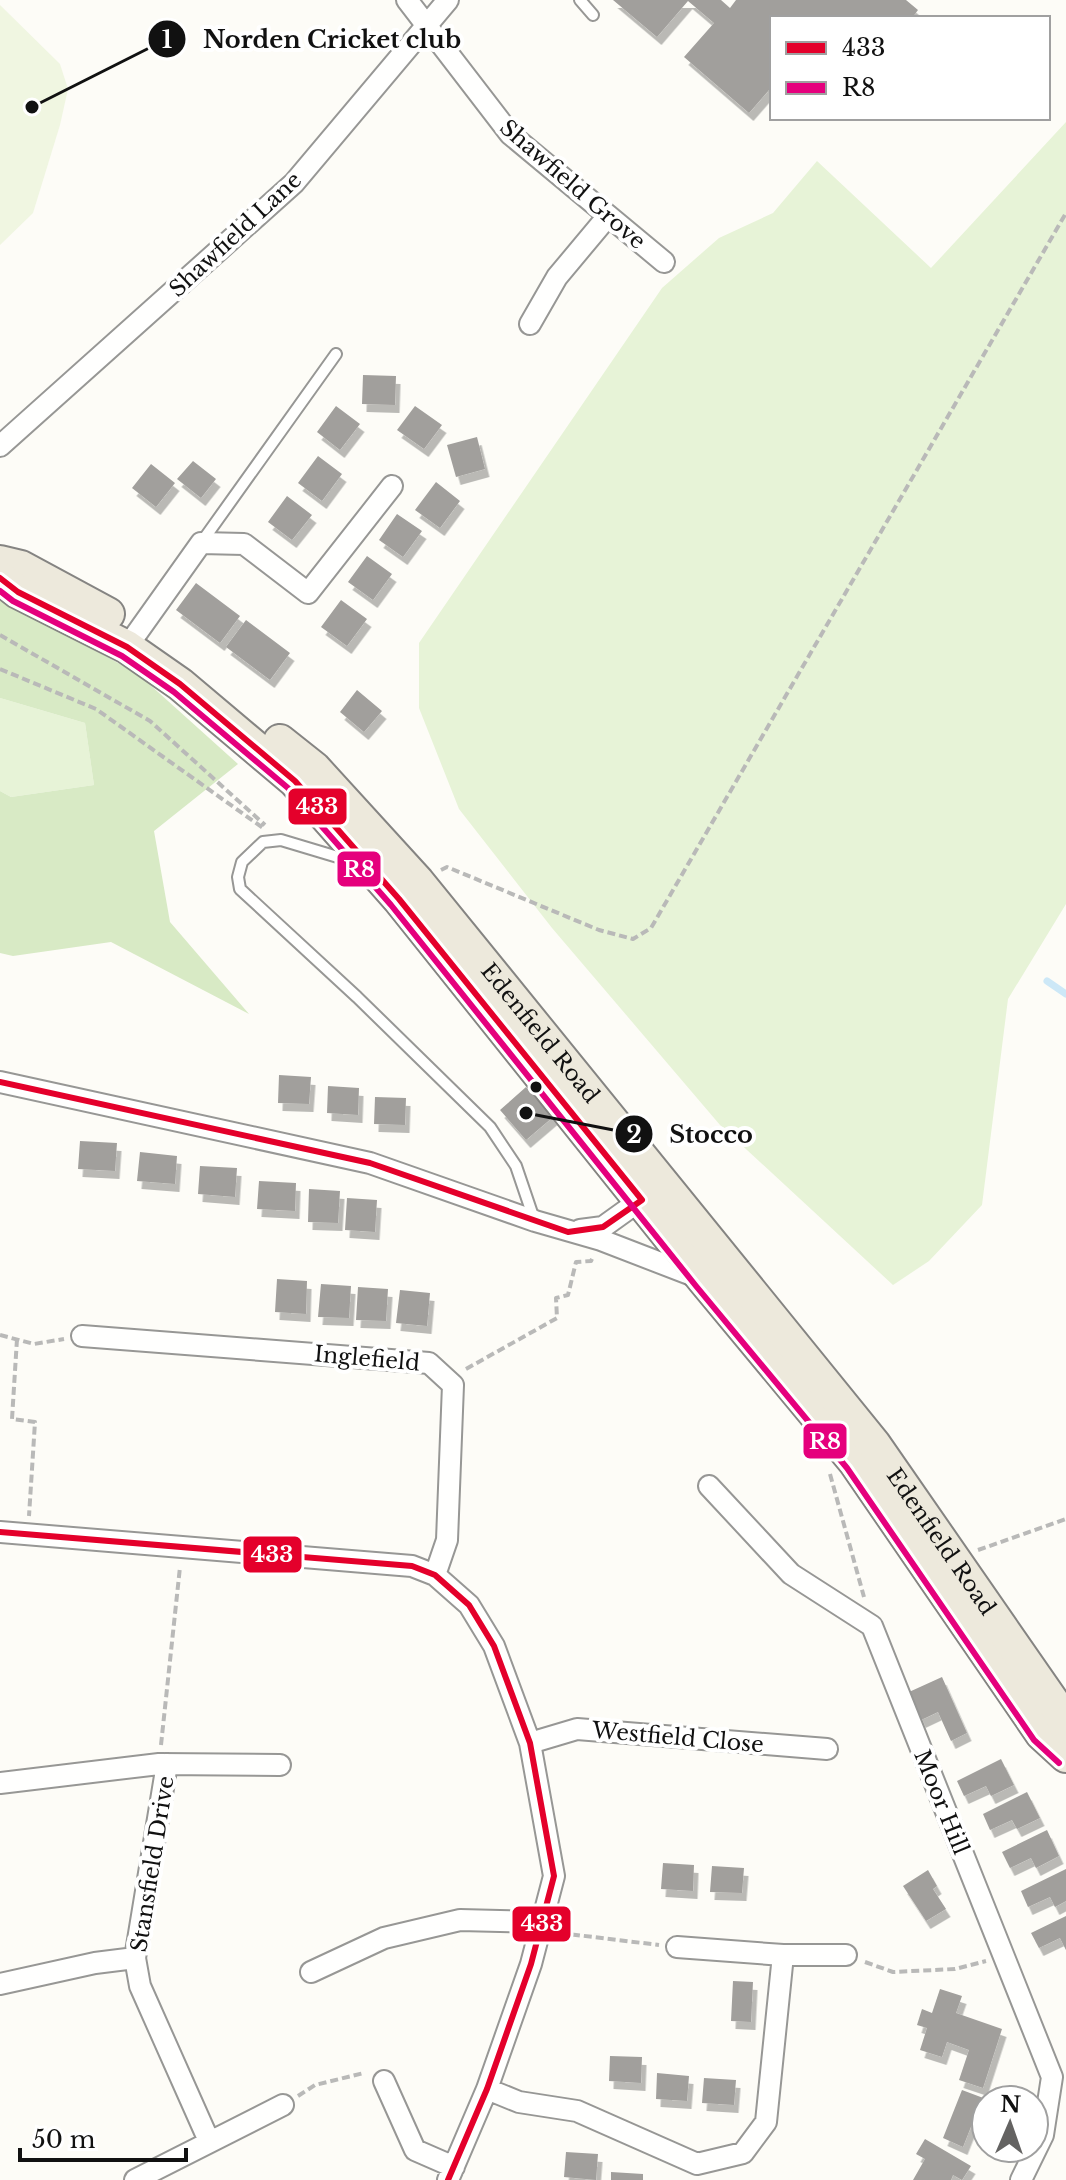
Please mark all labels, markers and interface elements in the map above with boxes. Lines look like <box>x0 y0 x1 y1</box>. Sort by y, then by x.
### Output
callout: Norden Cricket club <box>147 15 477 63</box>
legend <box>770 16 1050 120</box>
text: 1 <box>162 25 172 54</box>
text: Norden Cricket club <box>203 25 461 54</box>
text: 433 <box>842 33 886 62</box>
text: R8 <box>842 73 875 102</box>
street label: Shawfield Grove <box>494 114 651 255</box>
street label: Shawfield Lane <box>164 166 307 303</box>
line badge: 433 <box>287 787 348 826</box>
text: 433 <box>296 793 338 820</box>
line badge: R8 <box>336 850 382 888</box>
text: R8 <box>343 856 375 883</box>
street label: Edenfield Road <box>475 958 605 1109</box>
unlabelled marker <box>528 1079 544 1095</box>
callout: Stocco <box>614 1110 769 1158</box>
text: 2 <box>626 1120 642 1149</box>
text: Stocco <box>669 1120 753 1149</box>
street label: Inglefield <box>313 1340 421 1377</box>
line badge: R8 <box>802 1422 848 1460</box>
text: R8 <box>809 1428 841 1455</box>
street label: Edenfield Road <box>881 1463 1001 1620</box>
line badge: 433 <box>242 1535 303 1574</box>
text: 433 <box>251 1541 293 1568</box>
street label: Westfield Close <box>590 1716 765 1758</box>
street label: Moor Hill <box>908 1746 975 1859</box>
street label: Stansfield Drive <box>125 1774 180 1954</box>
line badge: 433 <box>511 1905 572 1943</box>
text: 433 <box>521 1910 563 1937</box>
north arrow <box>970 2084 1050 2164</box>
text: N <box>1000 2091 1022 2118</box>
scale bar <box>20 2112 186 2162</box>
text: 50 m <box>32 2125 96 2154</box>

